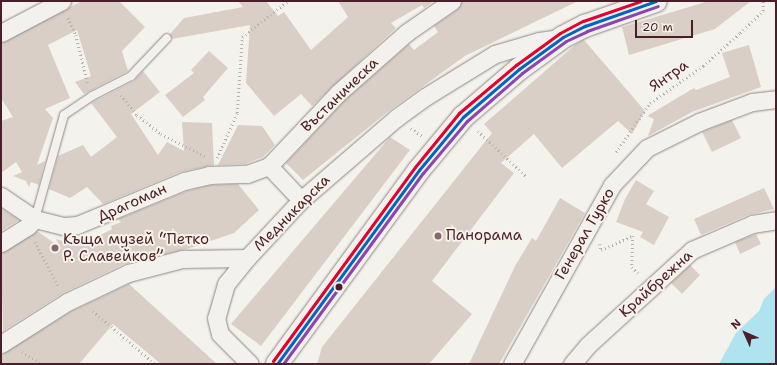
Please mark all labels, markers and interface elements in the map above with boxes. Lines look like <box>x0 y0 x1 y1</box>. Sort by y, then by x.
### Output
scale bar <box>637 12 695 38</box>
text: 20 m <box>642 19 673 35</box>
street label: Въстаническа <box>298 54 382 136</box>
street label: Янтра <box>646 56 692 96</box>
street label: Медникарска <box>250 171 334 255</box>
street label: Драгоман <box>95 180 169 226</box>
street label: Генерал Гурко <box>551 185 619 283</box>
place label: Панорама <box>446 227 522 245</box>
place label: Къща музей “Петко Р. Славейков” <box>63 230 209 265</box>
marker: Панорама <box>433 231 443 241</box>
marker: Къща музей “Петко Р. Славейков” <box>50 243 60 253</box>
street label: Крайбрежна <box>616 247 696 321</box>
unlabelled marker <box>334 282 344 292</box>
north arrow <box>725 313 765 353</box>
text: N <box>728 316 745 333</box>

